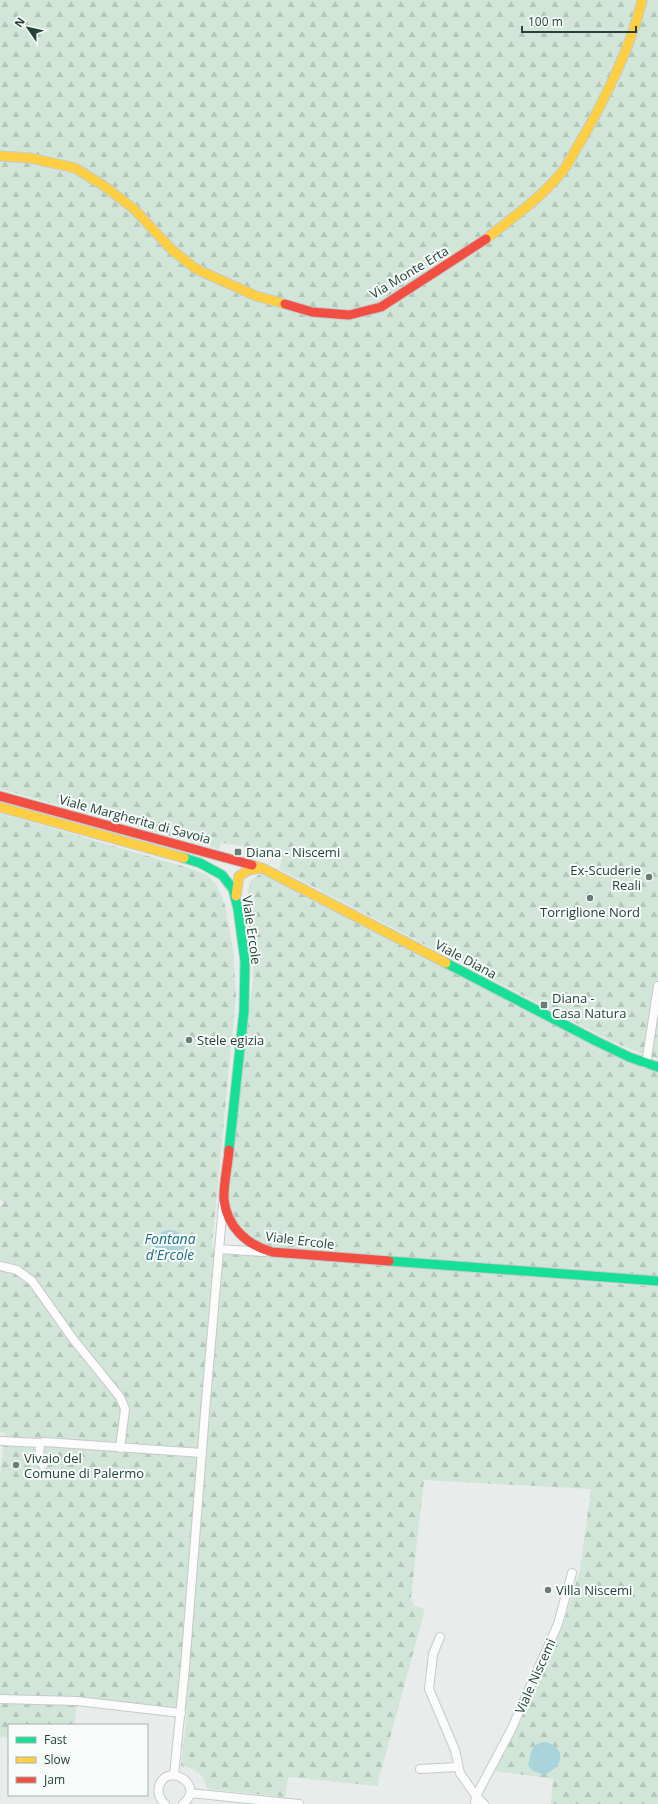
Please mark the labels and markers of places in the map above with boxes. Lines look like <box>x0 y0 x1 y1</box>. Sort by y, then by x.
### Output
place label: Diana - Niscemi <box>246 843 340 861</box>
marker: Diana - Niscemi <box>233 847 243 857</box>
place label: Ex-Scuderie Reali <box>570 861 641 894</box>
marker: Ex-Scuderie Reali <box>644 872 654 882</box>
marker: Torriglione Nord <box>585 893 595 903</box>
place label: Torriglione Nord <box>540 903 640 921</box>
place label: Diana - Casa Natura <box>552 989 626 1022</box>
marker: Diana - Casa Natura <box>539 1000 549 1010</box>
place label: Stele egizia <box>197 1031 264 1049</box>
marker: Stele egizia <box>184 1035 194 1045</box>
place label: Vivaio del Comune di Palermo <box>24 1449 144 1482</box>
marker: Vivaio del Comune di Palermo <box>11 1460 21 1470</box>
place label: Villa Niscemi <box>556 1581 632 1599</box>
marker: Villa Niscemi <box>543 1585 553 1595</box>

